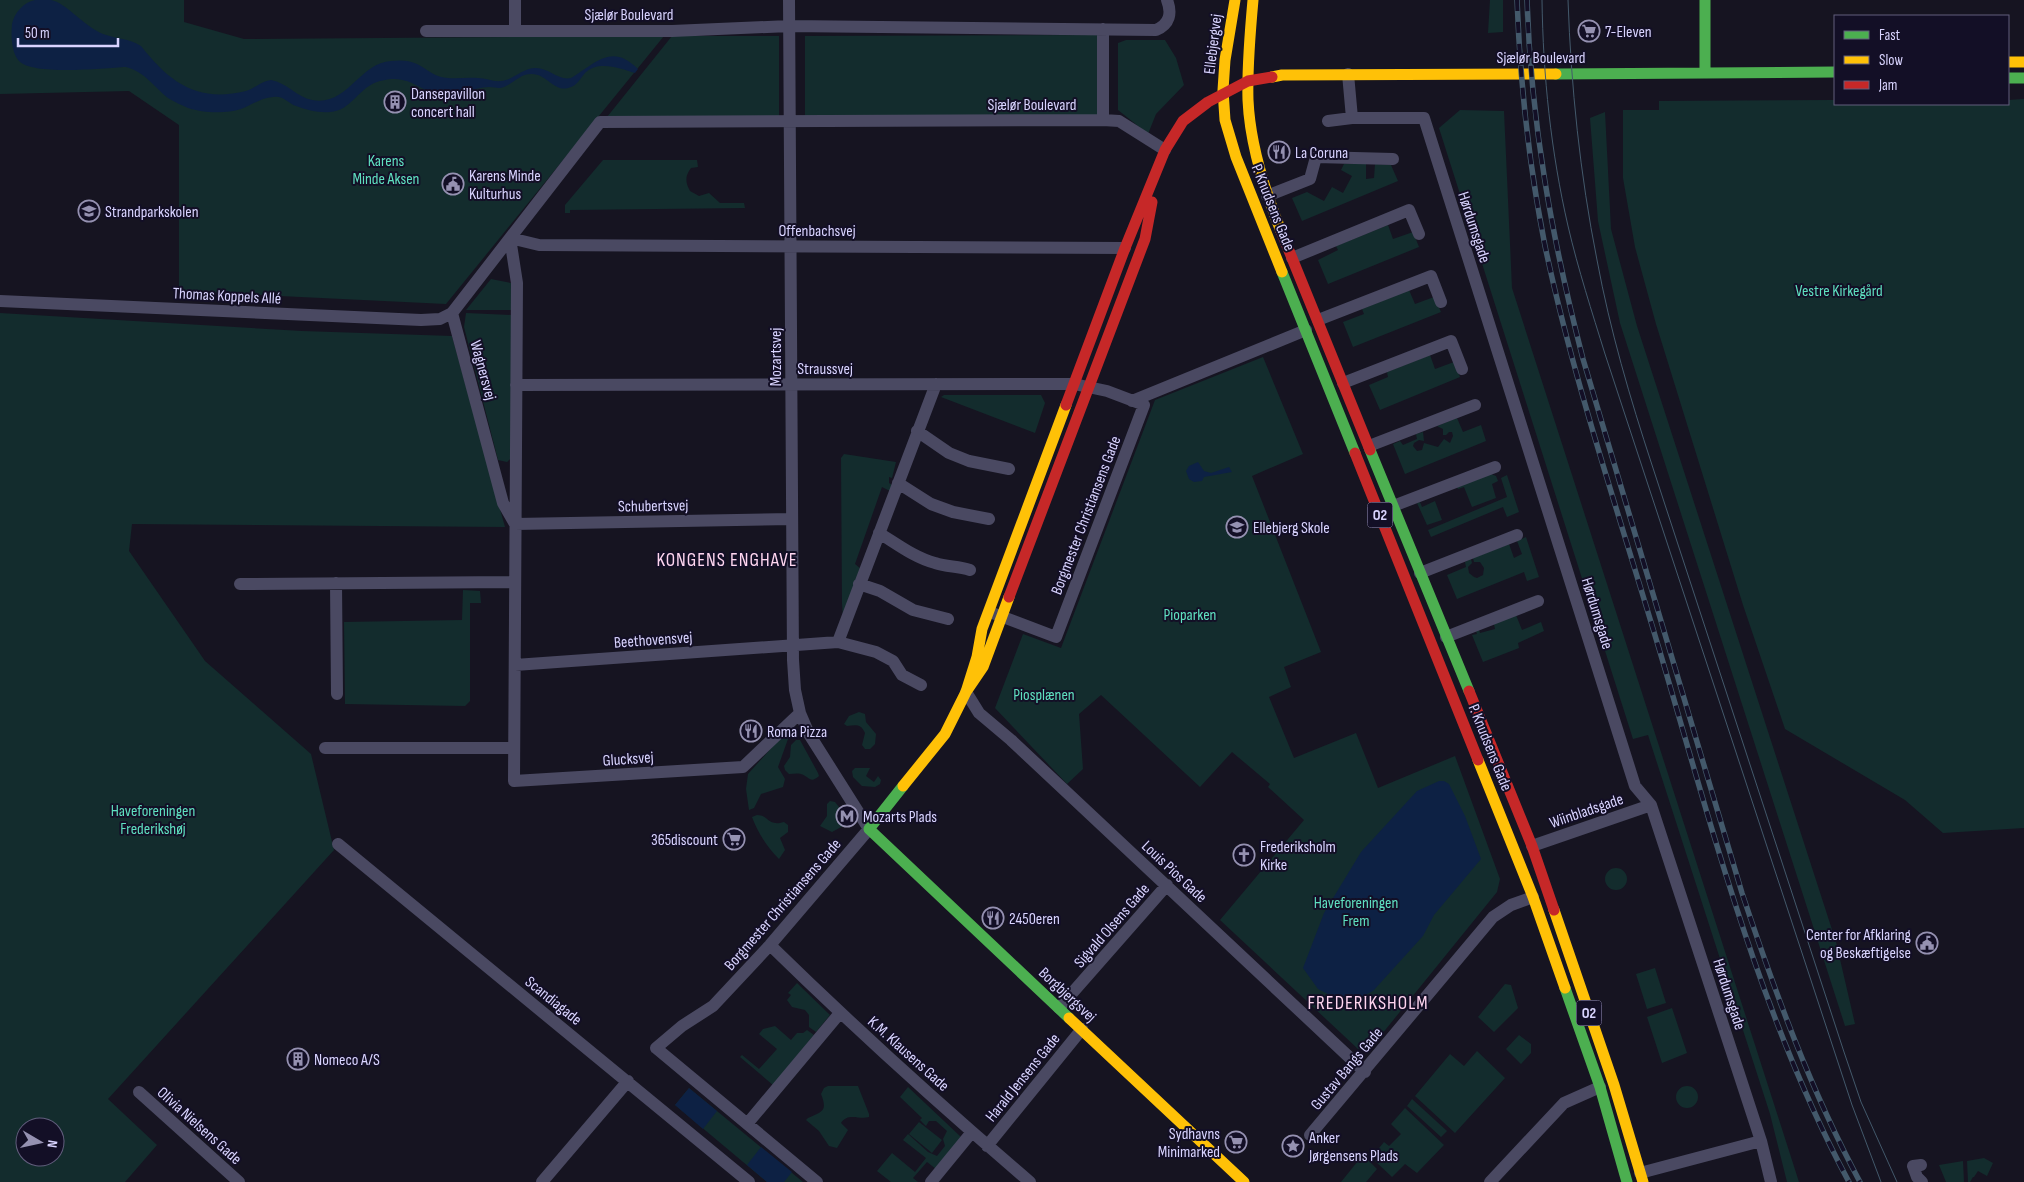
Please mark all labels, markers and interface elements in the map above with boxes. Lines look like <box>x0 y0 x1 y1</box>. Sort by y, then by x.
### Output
street label: Sjælør Boulevard <box>585 6 673 25</box>
street label: Ellebjergvej <box>1200 13 1227 75</box>
scale bar <box>18 15 118 47</box>
legend <box>1834 15 2009 105</box>
supermarket icon: 7-Eleven <box>1577 19 1601 43</box>
place label: 7-Eleven <box>1605 23 1652 42</box>
text: 50 m <box>25 24 50 43</box>
text: Fast <box>1879 26 1901 45</box>
street label: Sjælør Boulevard <box>1497 49 1585 68</box>
text: Slow <box>1879 51 1903 70</box>
text: Jam <box>1878 76 1897 95</box>
place label: Dansepavillon concert hall <box>411 85 485 122</box>
building icon: Dansepavillon concert hall <box>383 90 407 114</box>
street label: Sjælør Boulevard <box>988 96 1076 115</box>
restaurant icon: La Coruna <box>1267 140 1291 164</box>
place label: La Coruna <box>1295 144 1348 163</box>
park label: Karens Minde Aksen <box>353 152 419 189</box>
street label: P. Knudsens Gade <box>1247 161 1299 254</box>
place label: Karens Minde Kulturhus <box>469 167 541 204</box>
public building icon: Karens Minde Kulturhus <box>441 172 465 196</box>
street label: Hørdumsgade <box>1453 189 1494 266</box>
school or university icon: Strandparkskolen <box>77 199 101 223</box>
place label: Strandparkskolen <box>105 203 199 222</box>
street label: Offenbachsvej <box>778 222 856 241</box>
park label: Vestre Kirkegård <box>1795 282 1883 301</box>
street label: Thomas Koppels Allé <box>172 284 282 309</box>
street label: Mozartsvej <box>767 328 786 386</box>
street label: Wagnersvej <box>465 338 500 403</box>
street label: Straussvej <box>797 360 853 379</box>
street label: Borgmester Christiansens Gade <box>1047 434 1125 598</box>
street label: Schubertsvej <box>618 496 689 517</box>
road number: O2 <box>1368 502 1392 528</box>
school or university icon: Ellebjerg Skole <box>1225 515 1249 539</box>
place label: Ellebjerg Skole <box>1253 519 1330 538</box>
district label: KONGENS ENGHAVE <box>656 549 798 572</box>
street label: Hørdumsgade <box>1577 575 1616 652</box>
park label: Pioparken <box>1164 606 1216 625</box>
street label: Beethovensvej <box>613 628 693 653</box>
park label: Piosplænen <box>1013 686 1075 705</box>
street label: P. Knudsens Gade <box>1464 701 1516 794</box>
restaurant icon: Roma Pizza <box>739 719 763 743</box>
place label: Roma Pizza <box>767 723 827 742</box>
street label: Glucksvej <box>602 748 654 771</box>
street label: Wiinbladsgade <box>1547 790 1626 833</box>
park label: Haveforeningen Frederikshøj <box>111 802 195 839</box>
metro station icon: Mozarts Plads <box>835 804 859 828</box>
place label: Mozarts Plads <box>863 808 937 827</box>
supermarket icon: 365discount <box>722 827 746 851</box>
place label: 365discount <box>651 831 718 850</box>
street label: Borgmester Christiansens Gade <box>721 835 846 975</box>
street label: Louis Pios Gade <box>1137 837 1211 907</box>
place label: Frederiksholm Kirke <box>1260 838 1336 875</box>
church icon: Frederiksholm Kirke <box>1232 843 1256 867</box>
street label: Sigvald Olsens Gade <box>1070 880 1154 972</box>
park label: Haveforeningen Frem <box>1314 894 1398 931</box>
restaurant icon: 2450eren <box>981 906 1005 930</box>
place label: 2450eren <box>1009 910 1060 929</box>
place label: Center for Afklaring og Beskæftigelse <box>1806 926 1911 963</box>
public building icon: Center for Afklaring og Beskæftigelse <box>1915 931 1939 955</box>
street label: Hørdumsgade <box>1708 956 1749 1033</box>
street label: Borgbjergsvej <box>1034 964 1100 1027</box>
street label: Scandiagade <box>521 973 585 1030</box>
district label: FREDERIKSHOLM <box>1308 992 1428 1015</box>
road number: O2 <box>1576 1000 1602 1026</box>
street label: K.M. Klausens Gade <box>863 1013 953 1096</box>
street label: Gustav Bangs Gade <box>1307 1024 1387 1114</box>
street label: Harald Jensens Gade <box>982 1030 1065 1126</box>
building icon: Nomeco A/S <box>286 1047 310 1071</box>
place label: Nomeco A/S <box>314 1051 380 1070</box>
street label: Olivia Nielsens Gade <box>153 1083 245 1169</box>
north arrow <box>15 1117 65 1167</box>
place label: Sydhavns Minimarked <box>1158 1125 1220 1162</box>
place label: Anker Jørgensens Plads <box>1308 1129 1399 1166</box>
supermarket icon: Sydhavns Minimarked <box>1224 1130 1248 1154</box>
place icon: Anker Jørgensens Plads <box>1281 1134 1305 1158</box>
text: N <box>43 1139 61 1149</box>

